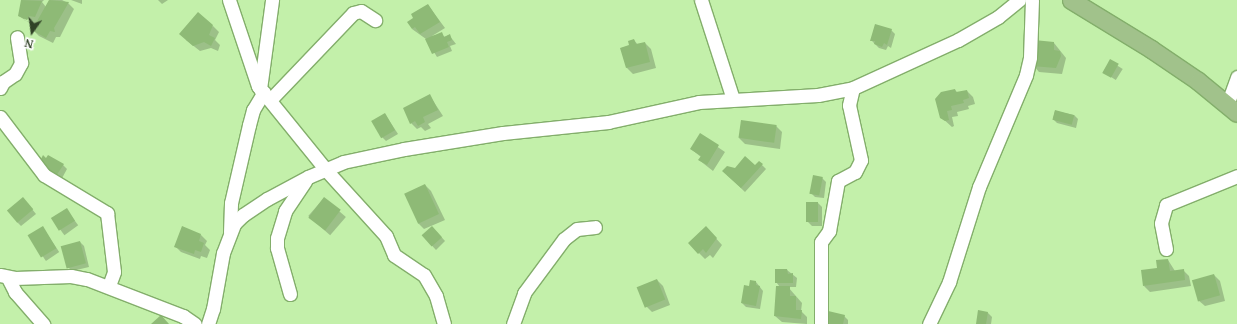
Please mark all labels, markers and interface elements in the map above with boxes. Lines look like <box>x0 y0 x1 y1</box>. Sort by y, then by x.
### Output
north arrow <box>12 12 52 52</box>
text: N <box>23 36 35 52</box>

